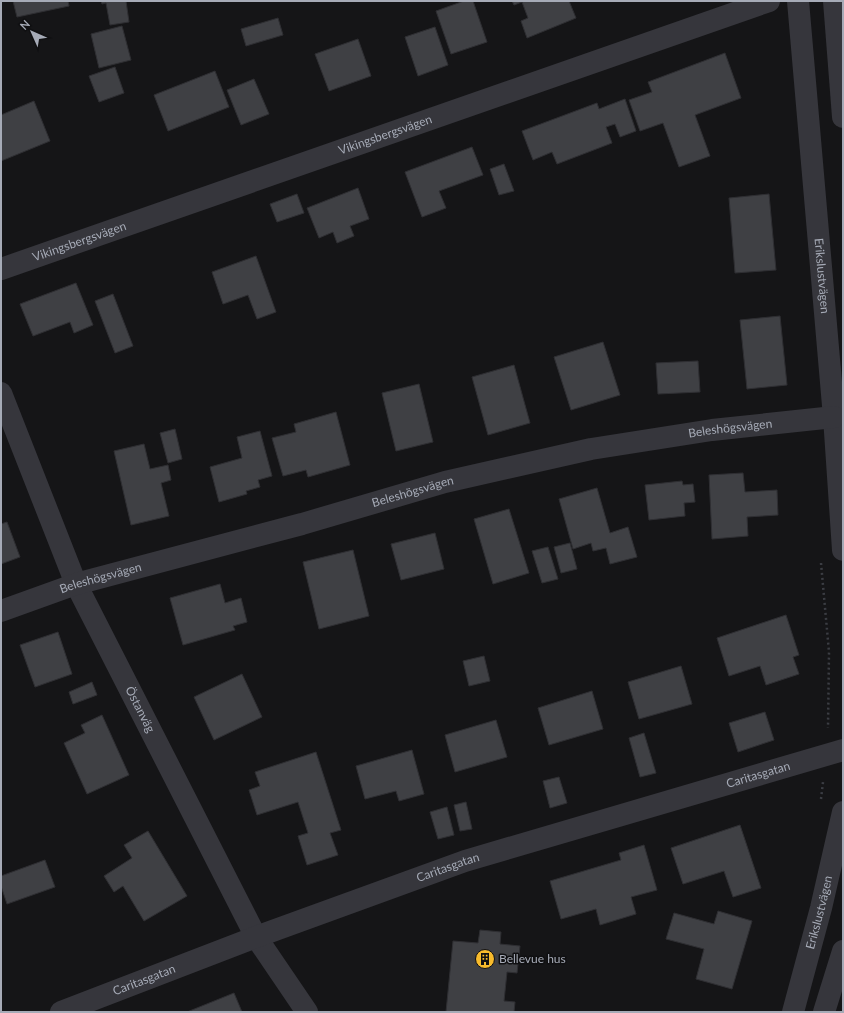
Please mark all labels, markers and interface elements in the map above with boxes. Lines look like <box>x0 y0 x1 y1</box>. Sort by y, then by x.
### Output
north arrow <box>12 12 52 52</box>
text: N <box>17 17 32 32</box>
street label: Vikingsbergsvägen <box>336 111 434 158</box>
street label: Vikingsbergsvägen <box>30 218 128 264</box>
street label: Erikslustvägen <box>812 238 833 314</box>
street label: Beleshögsvägen <box>687 416 773 441</box>
street label: Beleshögsvägen <box>370 472 455 510</box>
street label: Beleshögsvägen <box>57 559 143 596</box>
street label: Östanväg <box>122 684 158 735</box>
street label: Caritasgatan <box>724 758 792 791</box>
street label: Caritasgatan <box>414 849 481 885</box>
street label: Erikslustvägen <box>802 874 835 951</box>
building icon: Bellevue hus <box>474 948 496 970</box>
place label: Bellevue hus <box>499 951 566 966</box>
street label: Caritasgatan <box>110 961 177 998</box>

